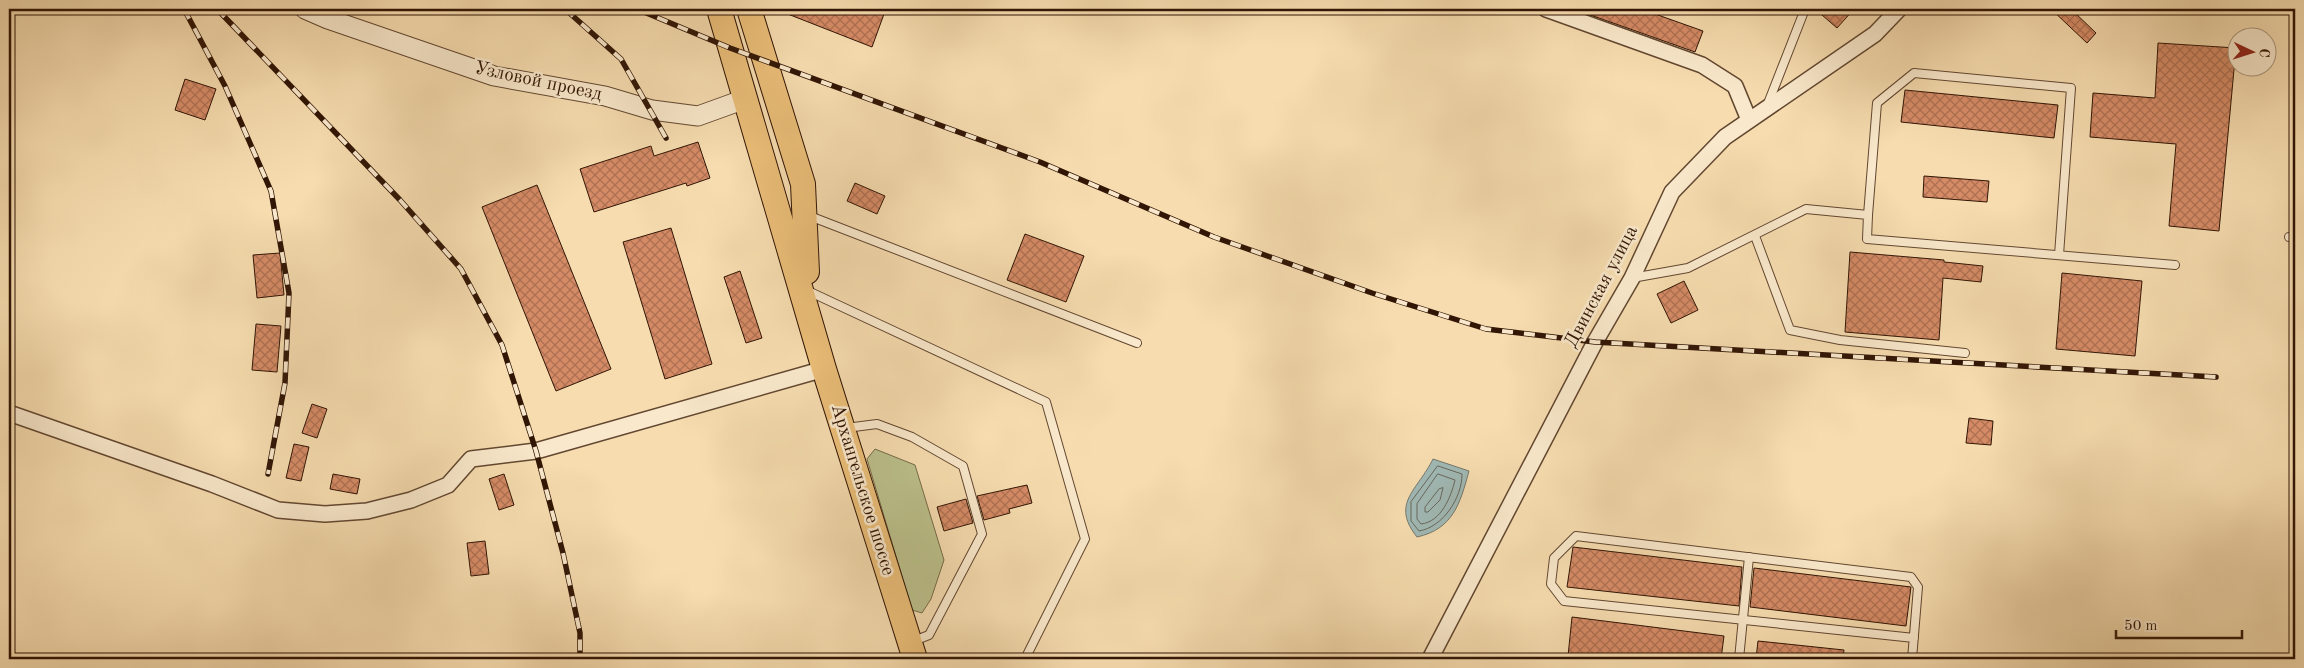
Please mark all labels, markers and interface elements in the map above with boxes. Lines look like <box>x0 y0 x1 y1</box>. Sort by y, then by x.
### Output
north arrow <box>2226 28 2276 78</box>
text: С <box>2257 48 2271 58</box>
street label: Узловой проезд <box>472 59 604 105</box>
street label: Двинская улица <box>1562 222 1642 351</box>
street label: Архангельское шоссе <box>827 402 897 578</box>
scale bar <box>2116 608 2243 640</box>
text: 50 m <box>2124 619 2158 634</box>

